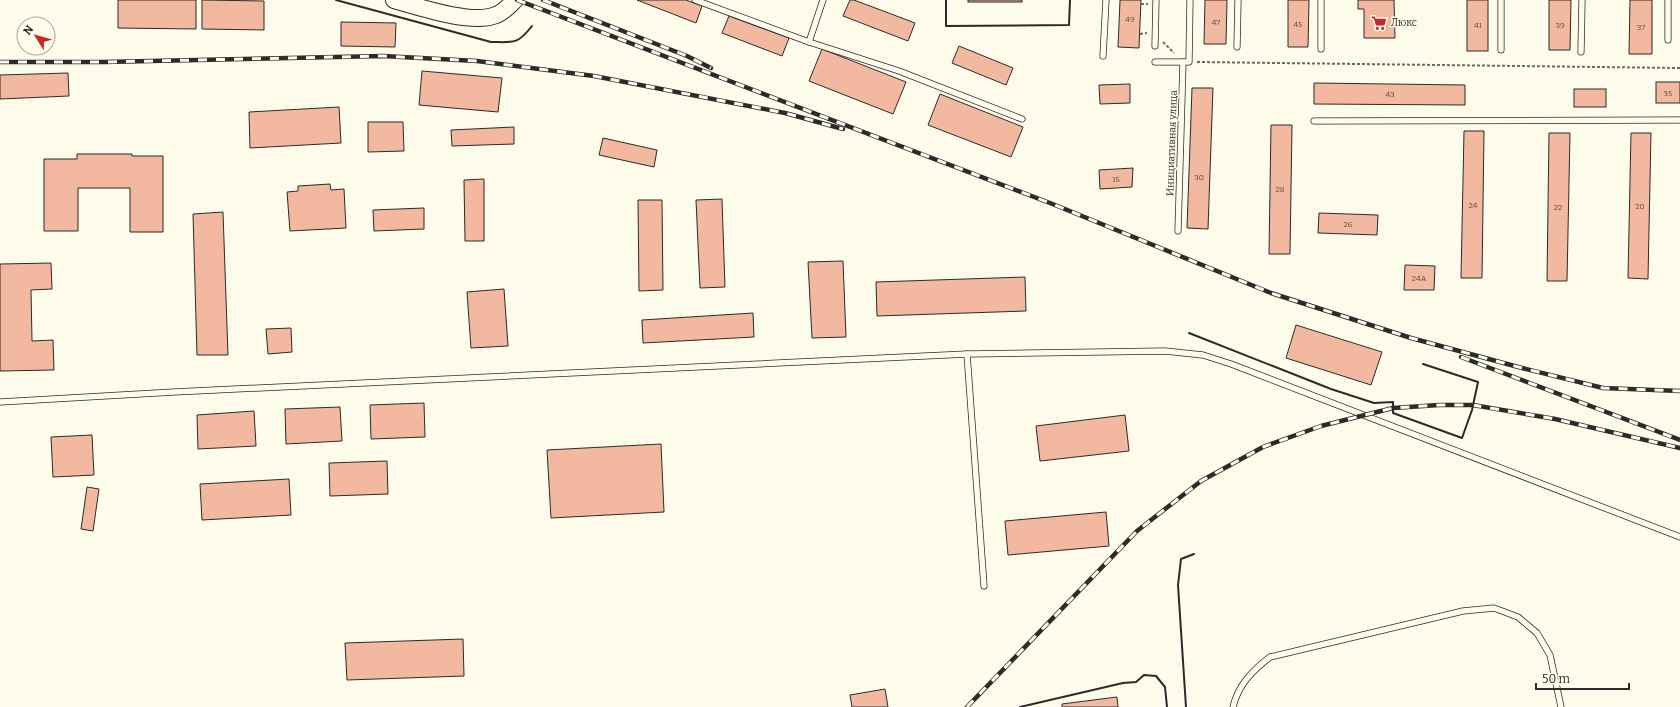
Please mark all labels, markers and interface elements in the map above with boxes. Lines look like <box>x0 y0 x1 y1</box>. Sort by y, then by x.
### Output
supermarket icon: Люкс <box>1370 14 1388 32</box>
house number: 49 <box>1125 15 1135 24</box>
north arrow <box>16 16 56 56</box>
place label: Люкс <box>1391 17 1417 29</box>
house number: 47 <box>1212 18 1220 27</box>
house number: 45 <box>1294 20 1302 29</box>
house number: 41 <box>1474 21 1483 30</box>
house number: 39 <box>1555 21 1565 30</box>
text: N <box>21 23 36 38</box>
house number: 37 <box>1637 23 1645 32</box>
street label: Инициативная улица <box>1164 89 1180 196</box>
house number: 35 <box>1664 89 1672 98</box>
house number: 43 <box>1385 90 1395 99</box>
house number: 30 <box>1194 173 1204 182</box>
house number: 15 <box>1112 175 1120 184</box>
house number: 28 <box>1275 185 1285 194</box>
house number: 24 <box>1468 201 1478 210</box>
house number: 20 <box>1635 202 1645 211</box>
house number: 22 <box>1554 203 1562 212</box>
house number: 26 <box>1343 220 1353 229</box>
house number: 24А <box>1412 274 1427 283</box>
scale bar <box>1536 665 1629 691</box>
text: 50 m <box>1542 672 1571 686</box>

